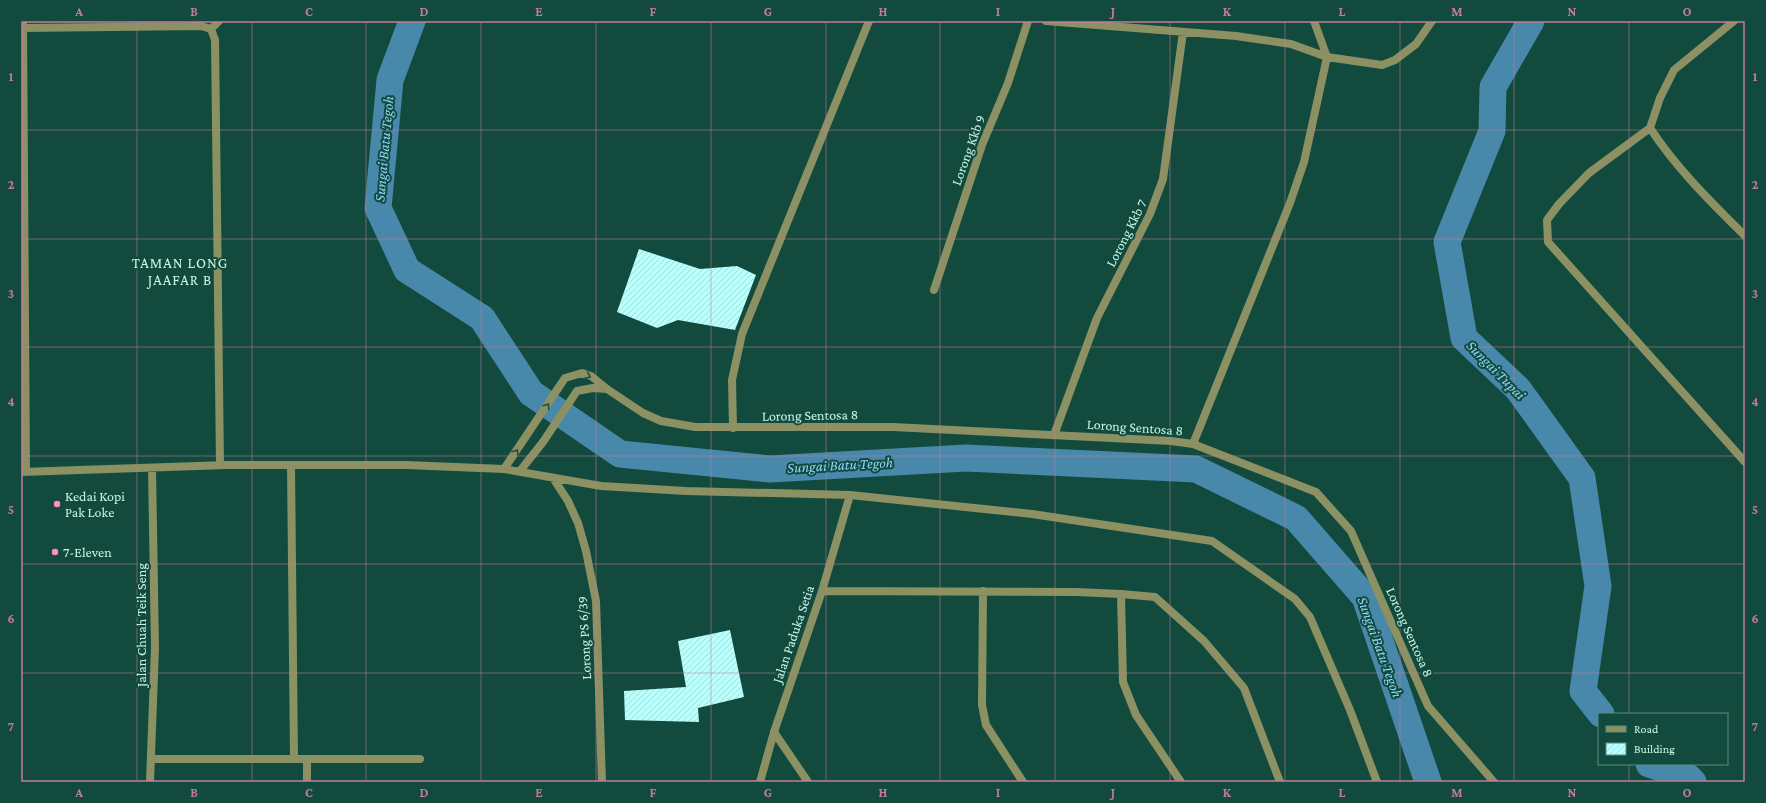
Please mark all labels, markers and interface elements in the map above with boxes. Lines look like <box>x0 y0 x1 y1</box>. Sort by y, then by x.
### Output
text: A <box>74 4 83 19</box>
text: B <box>190 4 198 19</box>
text: C <box>305 4 313 19</box>
text: D <box>420 4 429 19</box>
text: E <box>535 4 543 19</box>
text: F <box>650 4 657 19</box>
text: G <box>764 4 772 19</box>
text: H <box>879 4 888 19</box>
text: I <box>996 4 1000 19</box>
text: J <box>1109 4 1115 19</box>
text: K <box>1223 4 1232 19</box>
text: L <box>1339 4 1346 19</box>
text: M <box>1451 4 1463 19</box>
text: N <box>1568 4 1577 19</box>
text: O <box>1683 4 1692 19</box>
text: 1 <box>9 69 14 84</box>
text: 1 <box>1753 69 1758 84</box>
water label: Sungai Batu Tegoh <box>371 95 398 203</box>
street label: Lorong Kkb 9 <box>948 113 988 187</box>
text: 2 <box>8 177 15 192</box>
text: 2 <box>1752 177 1759 192</box>
street label: Lorong Kkb 7 <box>1102 196 1150 269</box>
district label: TAMAN LONG JAAFAR B <box>132 255 228 289</box>
text: 3 <box>8 286 14 301</box>
text: 3 <box>1752 286 1758 301</box>
water label: Sungai Tupai <box>1463 337 1529 404</box>
one-way arrow <box>584 371 591 379</box>
text: 4 <box>7 394 15 409</box>
text: 4 <box>1751 394 1759 409</box>
one-way arrow <box>542 403 550 410</box>
street label: Lorong Sentosa 8 <box>762 406 858 424</box>
street label: Lorong Sentosa 8 <box>1086 416 1184 438</box>
one-way arrow <box>511 449 518 456</box>
water label: Sungai Batu Tegoh <box>787 454 893 477</box>
place label: Kedai Kopi Pak Loke <box>65 488 125 520</box>
marker: Kedai Kopi Pak Loke <box>52 499 62 509</box>
text: 5 <box>8 502 14 517</box>
text: 5 <box>1752 502 1758 517</box>
place label: 7-Eleven <box>63 544 112 560</box>
marker: 7-Eleven <box>50 547 60 557</box>
street label: Jalan Chuah Teik Seng <box>133 563 149 689</box>
street label: Jalan Paduka Setia <box>768 583 817 687</box>
street label: Lorong Sentosa 8 <box>1383 585 1437 679</box>
water label: Sungai Batu Tegoh <box>1353 594 1406 700</box>
street label: Lorong PS 6/39 <box>574 596 594 680</box>
text: 6 <box>7 611 15 626</box>
text: 6 <box>1751 611 1759 626</box>
legend <box>1598 713 1728 765</box>
text: 7 <box>8 719 14 734</box>
text: 7 <box>1752 719 1758 734</box>
text: Road <box>1634 722 1659 736</box>
text: Building <box>1634 742 1675 756</box>
text: A <box>74 785 83 800</box>
text: B <box>190 785 198 800</box>
text: C <box>305 785 313 800</box>
text: D <box>420 785 429 800</box>
text: E <box>535 785 543 800</box>
text: F <box>650 785 657 800</box>
text: G <box>764 785 772 800</box>
text: H <box>879 785 888 800</box>
text: I <box>996 785 1000 800</box>
text: J <box>1109 785 1115 800</box>
text: K <box>1223 785 1232 800</box>
text: L <box>1339 785 1346 800</box>
text: M <box>1451 785 1463 800</box>
text: N <box>1568 785 1577 800</box>
text: O <box>1683 785 1692 800</box>

